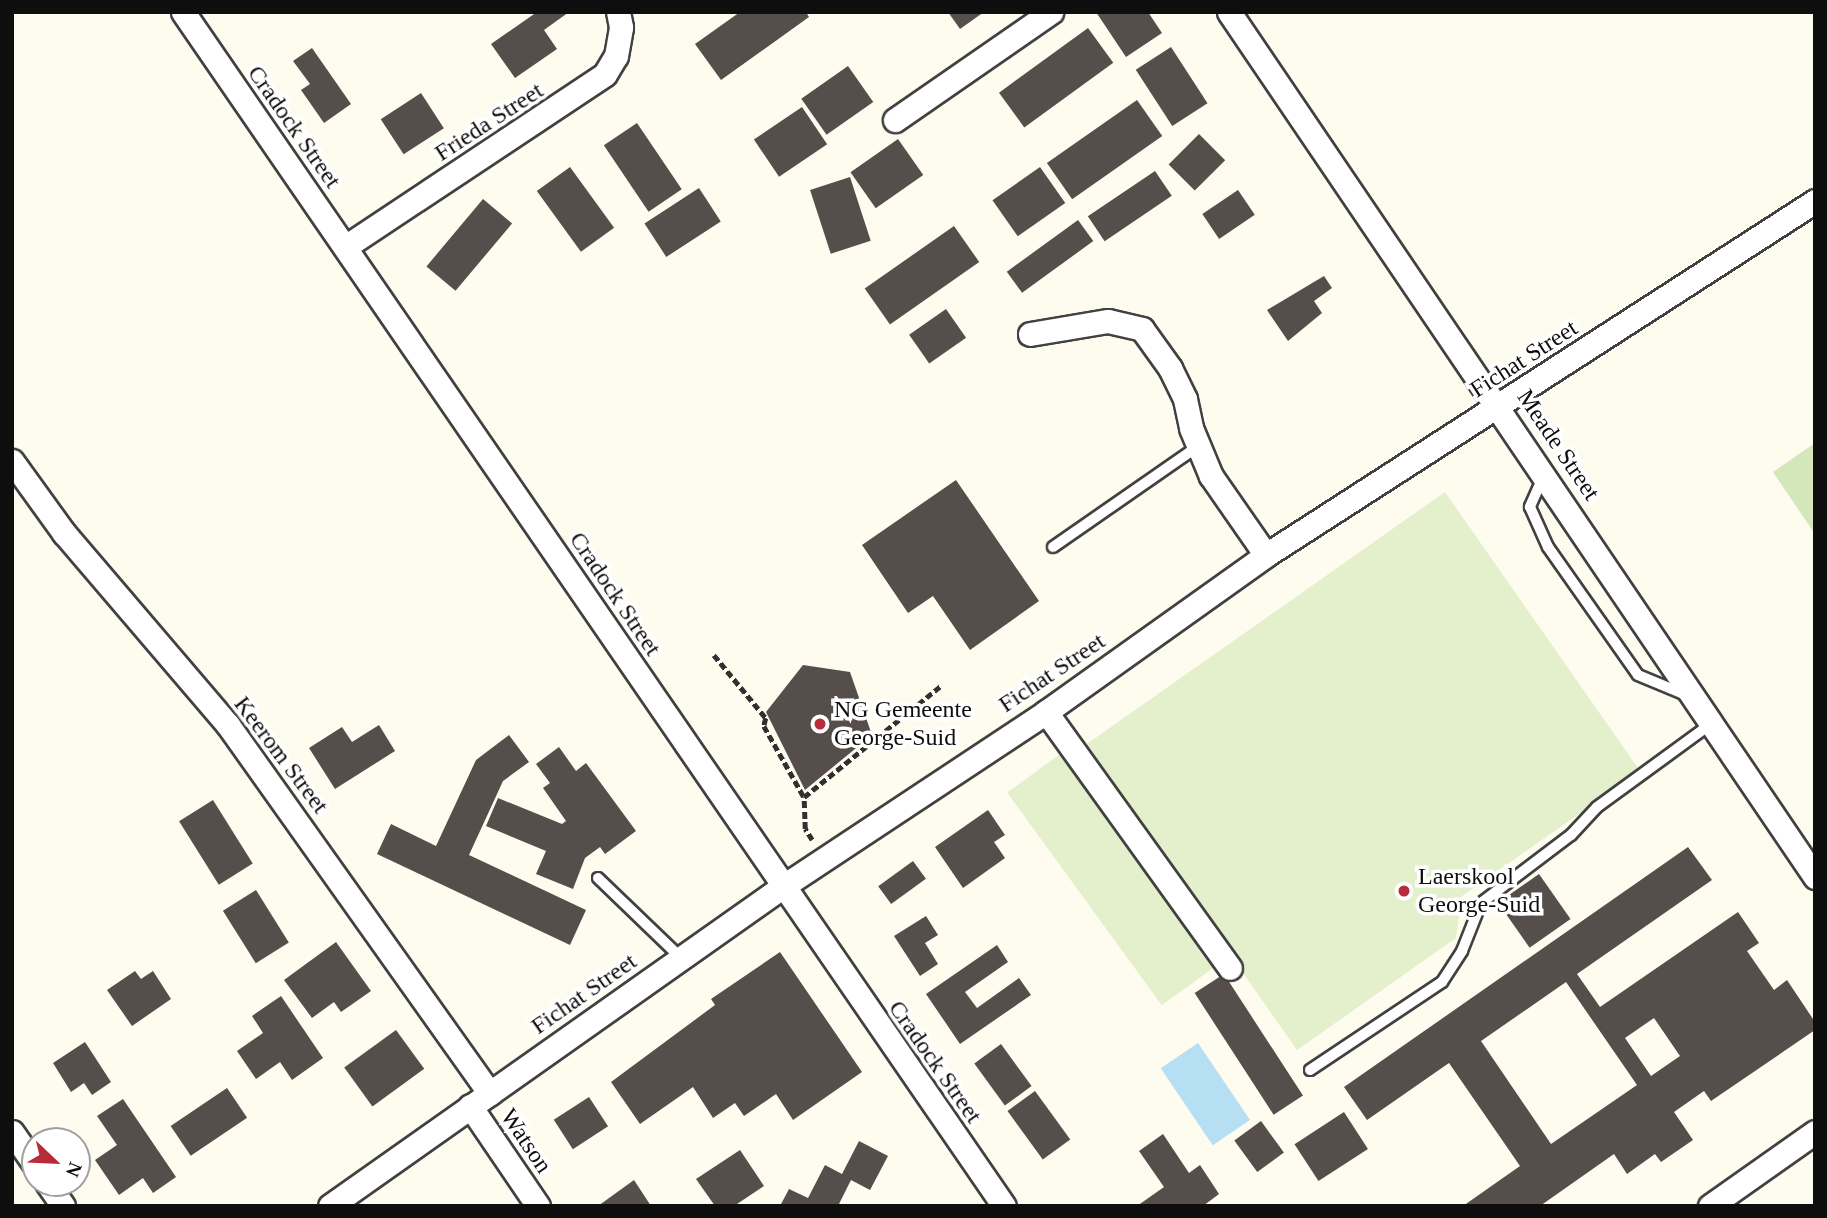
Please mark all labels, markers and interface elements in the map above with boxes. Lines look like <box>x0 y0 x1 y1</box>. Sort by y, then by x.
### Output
street label: Cradock Street <box>241 60 347 194</box>
street label: Frieda Street <box>429 76 549 168</box>
street label: Fichat Street <box>1465 314 1583 404</box>
street label: Meade Street <box>1510 384 1606 506</box>
street label: Cradock Street <box>563 527 667 661</box>
street label: Fichat Street <box>993 627 1111 719</box>
street label: Keerom Street <box>228 691 334 819</box>
place label: NG Gemeente George-Suid <box>834 696 972 752</box>
marker: NG Gemeente George-Suid <box>812 716 828 732</box>
place label: Laerskool George-Suid <box>1418 863 1540 919</box>
marker: Laerskool George-Suid <box>1396 883 1412 899</box>
street label: Fichat Street <box>526 947 642 1041</box>
street label: Cradock Street <box>882 995 988 1129</box>
street label: Watson <box>494 1103 558 1179</box>
north arrow <box>21 1127 91 1197</box>
text: N <box>62 1159 86 1180</box>

